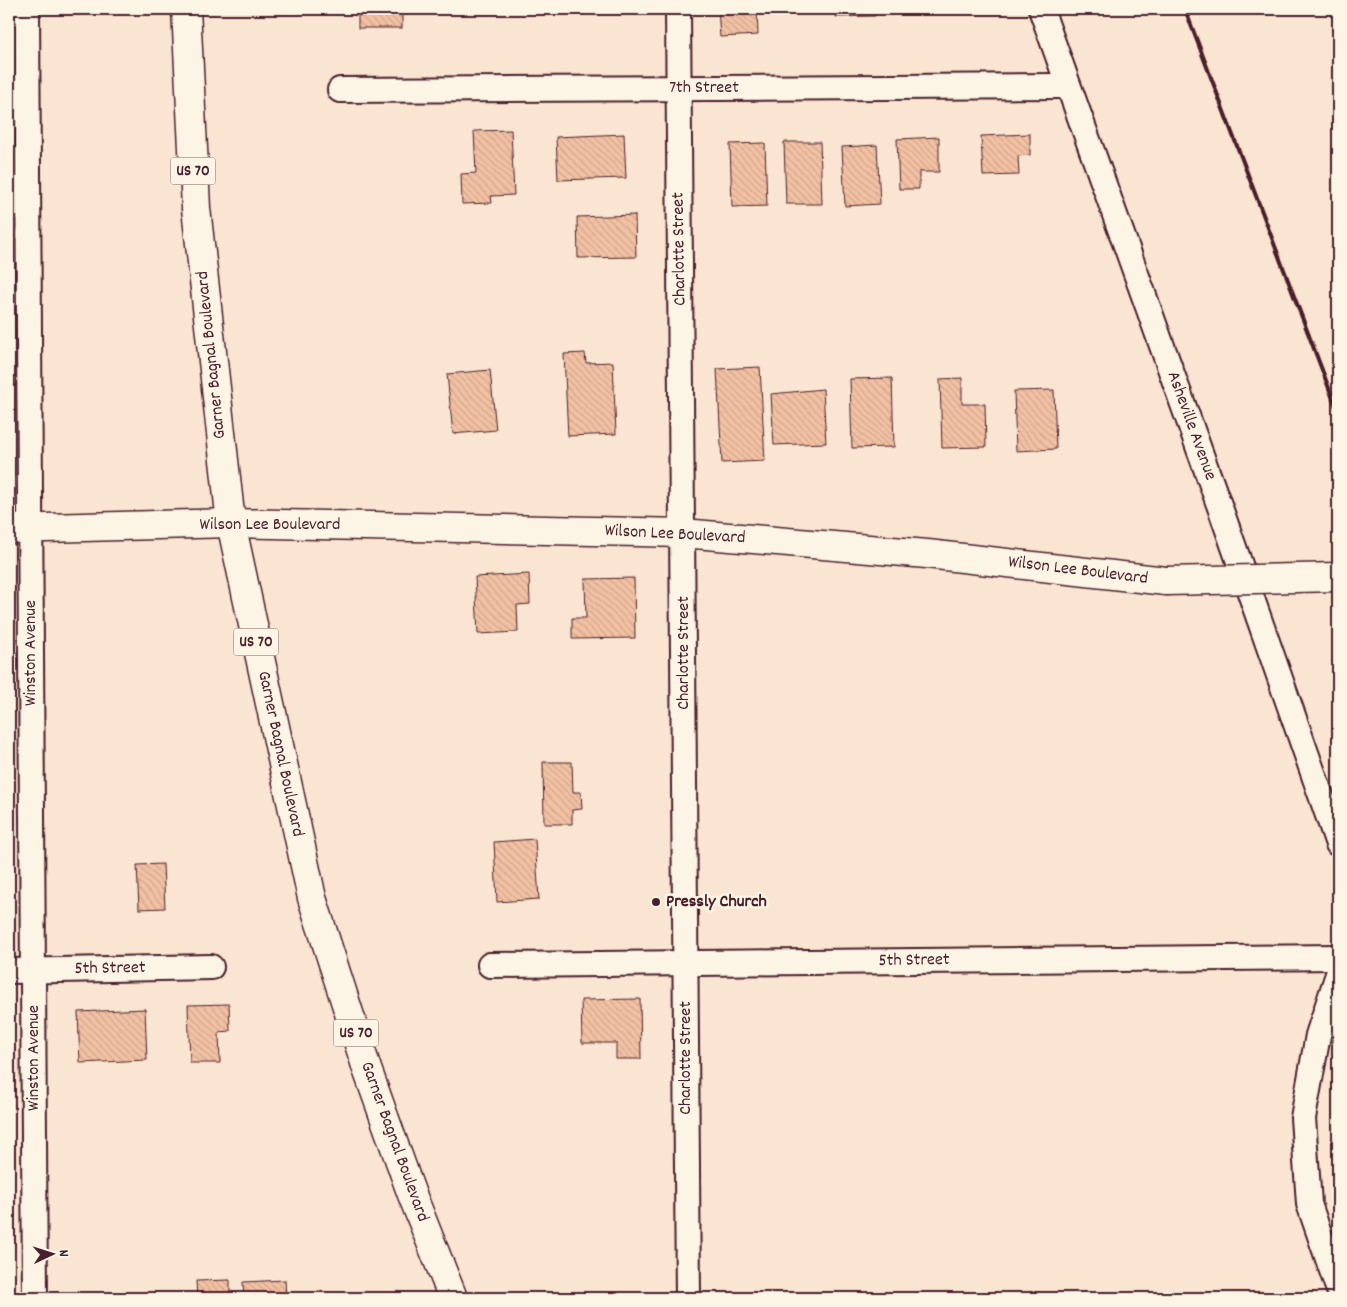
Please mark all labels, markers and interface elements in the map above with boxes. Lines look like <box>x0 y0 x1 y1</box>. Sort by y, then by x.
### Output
street label: 7th Street <box>669 76 739 101</box>
road number: US 70 <box>170 158 216 185</box>
street label: Charlotte Street <box>667 192 693 306</box>
street label: Garner Bagnal Boulevard <box>191 270 233 440</box>
street label: Asheville Avenue <box>1160 368 1222 484</box>
street label: Wilson Lee Boulevard <box>200 513 340 538</box>
street label: Wilson Lee Boulevard <box>604 519 746 551</box>
street label: Wilson Lee Boulevard <box>1007 550 1149 592</box>
street label: Charlotte Street <box>672 596 697 710</box>
street label: Winston Avenue <box>19 600 44 706</box>
road number: US 70 <box>234 628 278 656</box>
street label: Garner Bagnal Boulevard <box>250 669 310 839</box>
place label: Pressly Church <box>666 890 767 915</box>
marker: Pressly Church <box>650 896 662 908</box>
street label: 5th Street <box>878 948 950 974</box>
street label: 5th Street <box>74 956 146 982</box>
street label: Charlotte Street <box>674 1001 699 1115</box>
street label: Winston Avenue <box>22 1005 47 1111</box>
road number: US 70 <box>334 1020 378 1046</box>
street label: Garner Bagnal Boulevard <box>353 1058 435 1226</box>
north arrow <box>28 1230 78 1280</box>
text: N <box>53 1249 73 1257</box>

